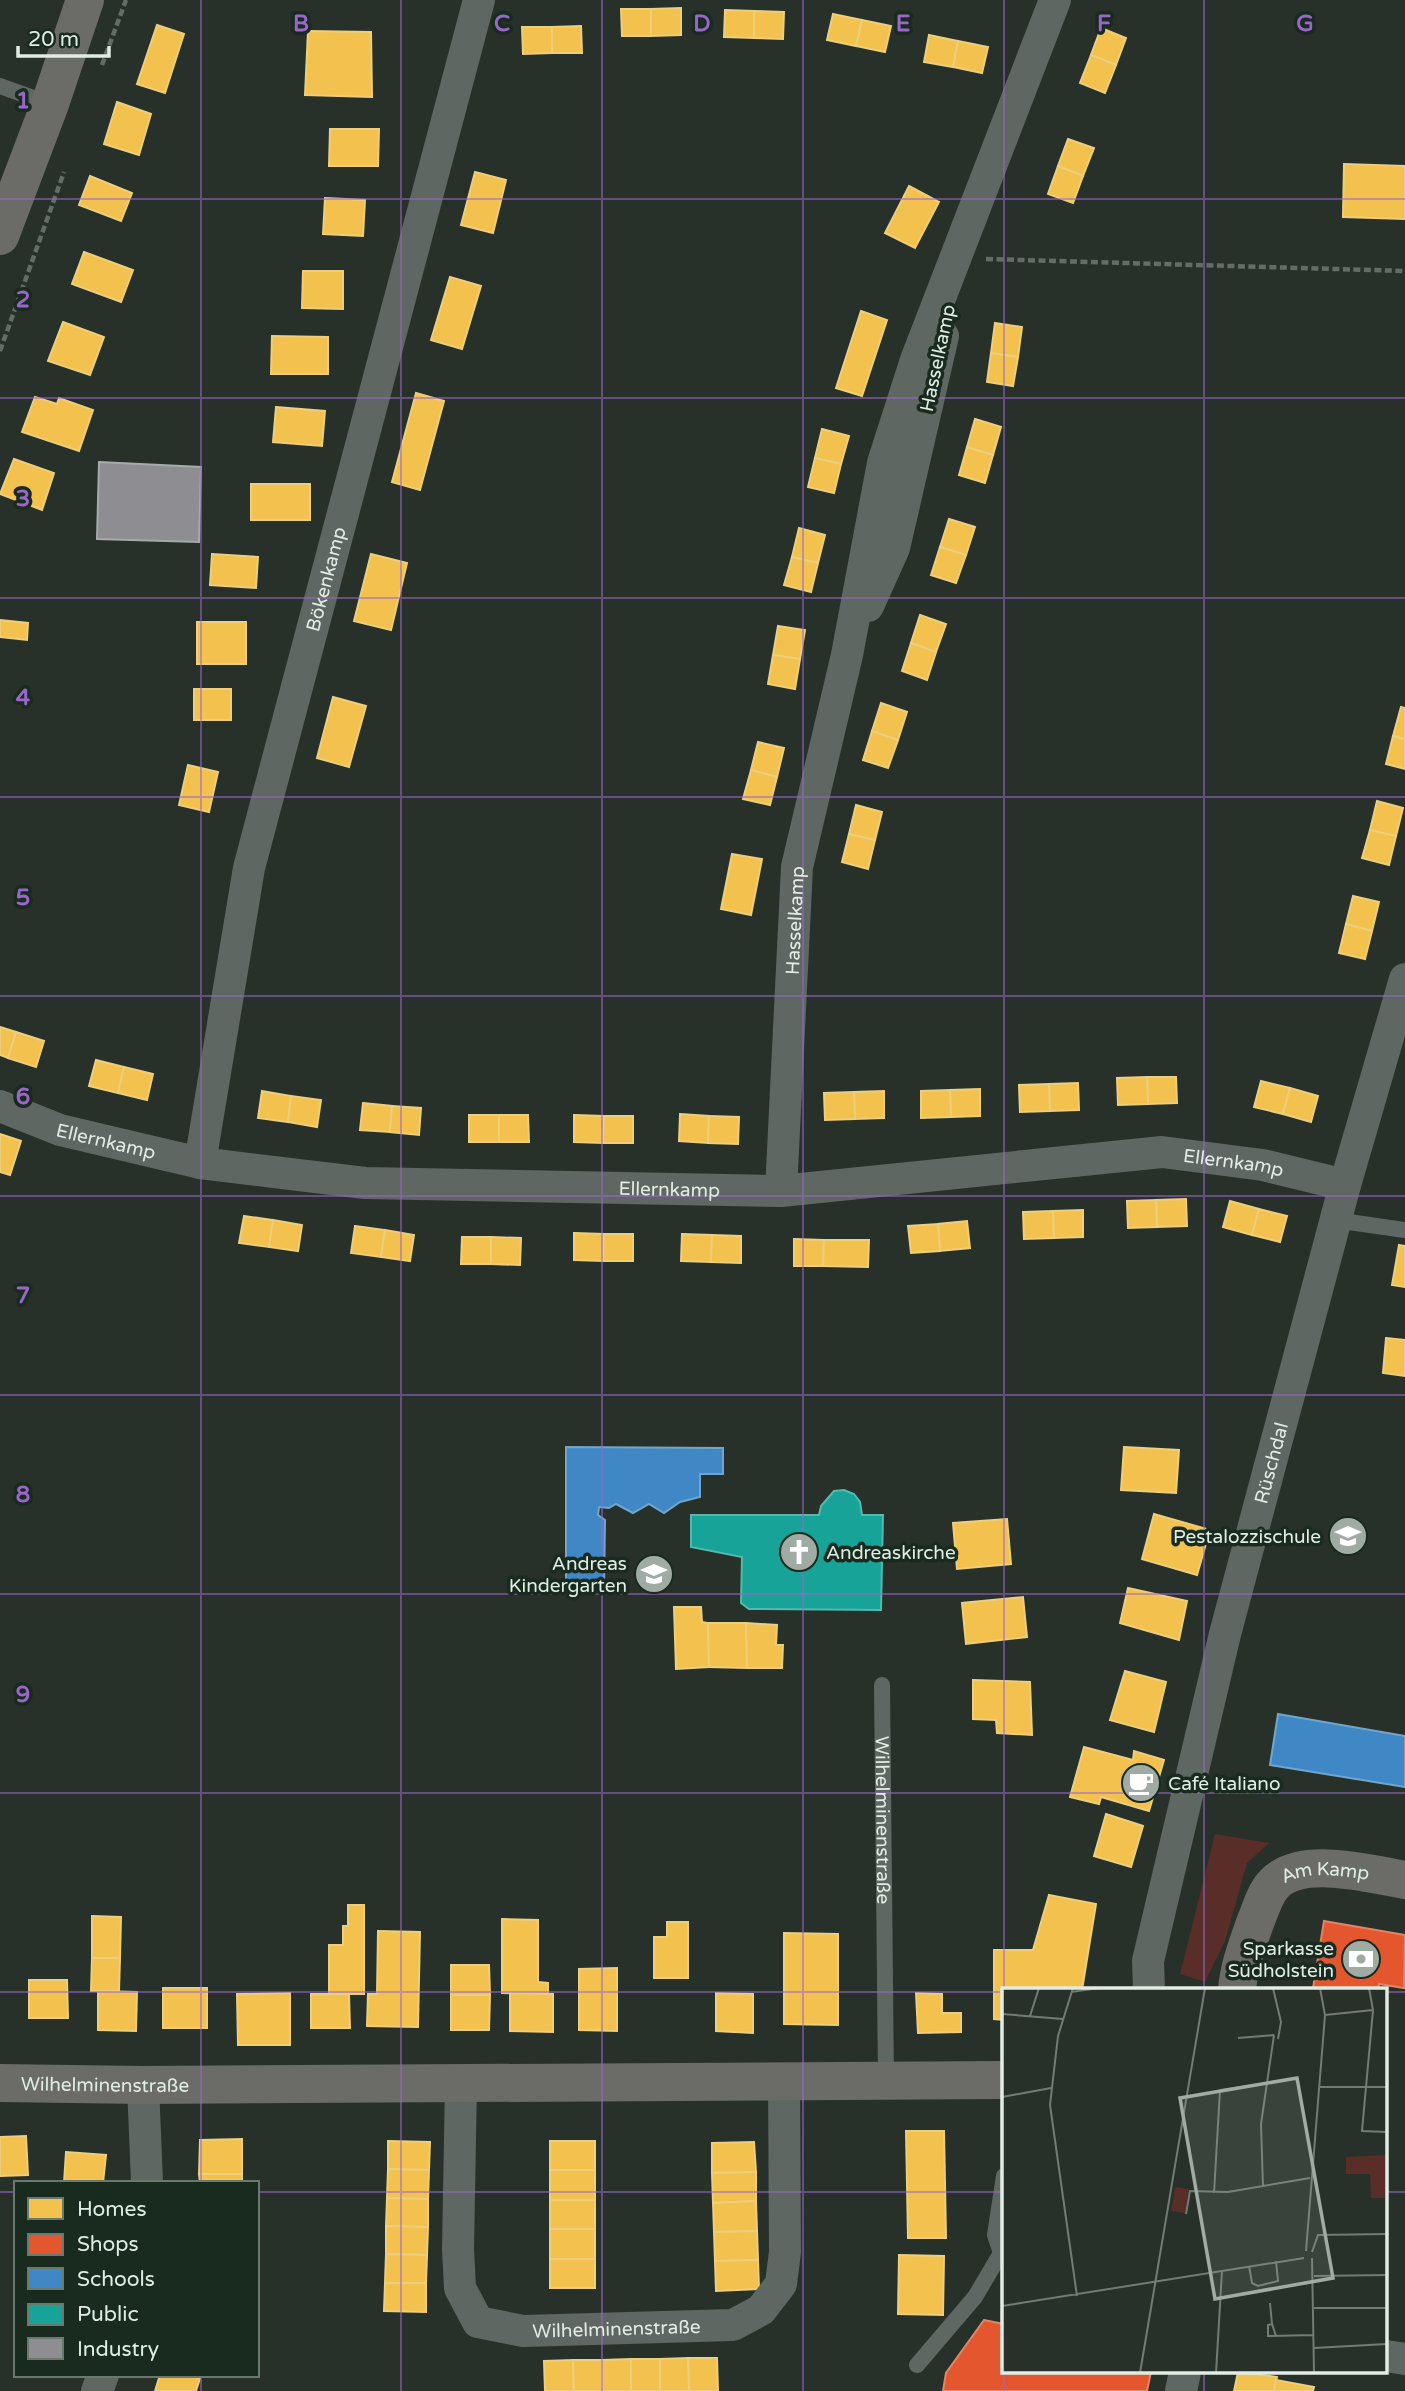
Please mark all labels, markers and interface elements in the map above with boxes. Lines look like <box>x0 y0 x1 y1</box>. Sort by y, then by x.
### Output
text: B <box>293 10 309 38</box>
text: C <box>494 10 510 38</box>
text: D <box>693 10 711 38</box>
text: E <box>896 10 910 38</box>
text: F <box>1097 10 1111 38</box>
text: G <box>1296 10 1314 38</box>
scale bar <box>18 14 108 58</box>
text: 20 m <box>28 27 79 52</box>
text: 1 <box>16 87 30 115</box>
text: 2 <box>16 286 30 314</box>
street label: Hasselkamp <box>916 303 960 414</box>
text: 3 <box>16 485 30 513</box>
street label: Bökenkamp <box>302 525 351 634</box>
text: 4 <box>16 684 31 712</box>
street label: Hasselkamp <box>782 865 809 975</box>
text: 5 <box>16 884 30 912</box>
text: 6 <box>16 1083 30 1111</box>
street label: Ellernkamp <box>54 1119 158 1164</box>
street label: Ellernkamp <box>1182 1145 1286 1182</box>
street label: Ellernkamp <box>618 1178 720 1202</box>
text: 7 <box>16 1282 30 1310</box>
street label: Rüschdal <box>1250 1420 1293 1506</box>
text: 8 <box>16 1481 30 1509</box>
school or university icon: Pestalozzischule <box>1327 1515 1369 1557</box>
place label: Pestalozzischule <box>1173 1526 1321 1548</box>
church icon: Andreaskirche <box>778 1531 820 1573</box>
place label: Andreaskirche <box>826 1542 956 1564</box>
place label: Andreas Kindergarten <box>509 1553 627 1597</box>
school or university icon: Andreas Kindergarten <box>633 1553 675 1595</box>
text: 9 <box>16 1681 30 1709</box>
street label: Wilhelminenstraße <box>871 1736 894 1904</box>
cafe icon: Café Italiano <box>1120 1762 1162 1804</box>
place label: Café Italiano <box>1168 1773 1280 1795</box>
street label: Am Kamp <box>1278 1858 1371 1888</box>
place label: Sparkasse Südholstein <box>1228 1938 1334 1982</box>
bank icon: Sparkasse Südholstein <box>1340 1938 1382 1980</box>
inset map <box>1002 1988 1388 2374</box>
street label: Wilhelminenstraße <box>21 2073 189 2097</box>
legend <box>14 2181 259 2377</box>
text: Homes <box>77 2197 147 2222</box>
text: Shops <box>77 2232 139 2257</box>
text: Schools <box>77 2267 155 2292</box>
text: Public <box>77 2302 139 2327</box>
street label: Wilhelminenstraße <box>532 2316 701 2343</box>
text: Industry <box>77 2337 159 2362</box>

